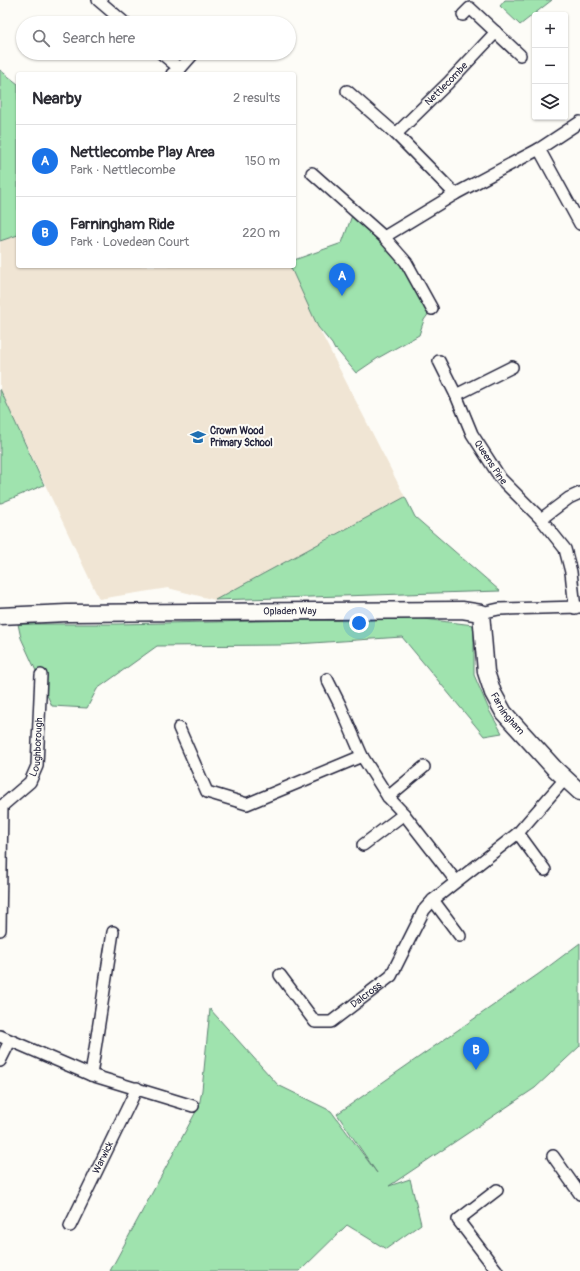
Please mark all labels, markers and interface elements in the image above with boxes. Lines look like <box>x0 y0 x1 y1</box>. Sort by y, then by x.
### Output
map controls <box>532 12 568 120</box>
button: + <box>532 12 568 48</box>
search box <box>16 16 296 60</box>
icon: search <box>30 27 52 49</box>
text: Search here <box>62 29 135 48</box>
button: − <box>532 48 568 84</box>
street label: Nettlecombe <box>422 60 470 108</box>
button: layers <box>532 84 568 120</box>
text: Nearby <box>32 88 81 109</box>
text: 2 results <box>233 90 280 106</box>
text: Nettlecombe Play Area <box>70 143 215 162</box>
text: A <box>41 153 49 169</box>
text: 150 m <box>245 153 280 169</box>
text: Park · Nettlecombe <box>70 162 175 178</box>
text: Farningham Ride <box>70 215 175 234</box>
text: B <box>41 225 49 241</box>
text: 220 m <box>242 225 280 241</box>
text: Park · Lovedean Court <box>70 234 189 250</box>
pin: A <box>329 263 355 296</box>
place label: Crown Wood Primary School <box>210 425 273 449</box>
school or university icon: Crown Wood Primary School <box>189 428 207 446</box>
street label: Queens Pine <box>472 438 509 487</box>
street label: Opladen Way <box>263 605 317 618</box>
your location <box>349 613 369 633</box>
street label: Farningham <box>488 690 527 738</box>
street label: Loughborough <box>27 717 45 779</box>
street label: Dalcross <box>348 979 385 1011</box>
pin: B <box>463 1037 489 1070</box>
street label: Warwick <box>90 1139 117 1176</box>

